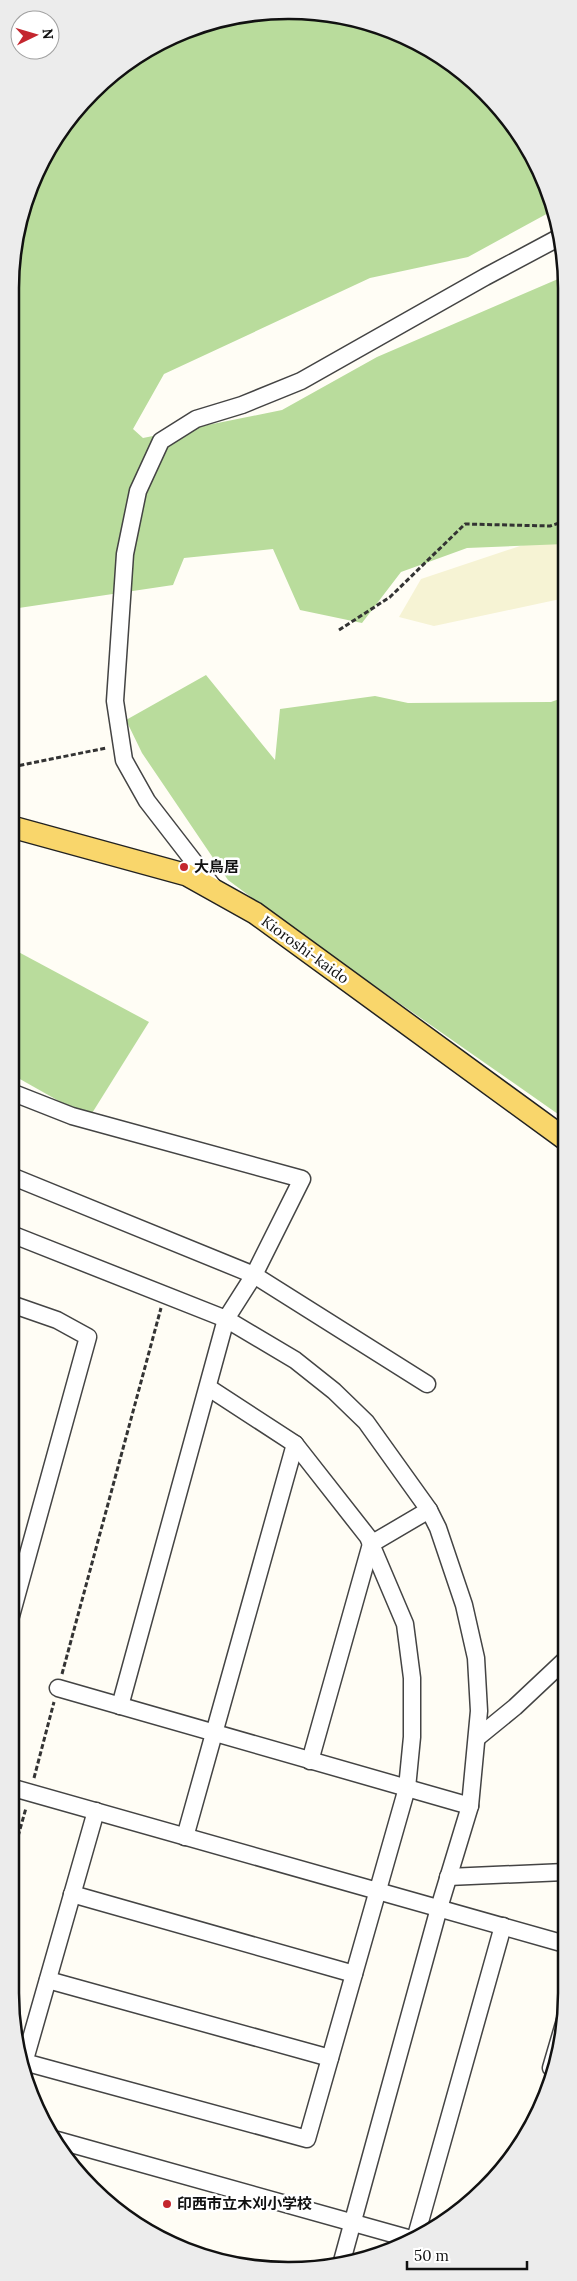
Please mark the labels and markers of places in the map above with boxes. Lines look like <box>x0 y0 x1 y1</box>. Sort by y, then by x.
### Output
place label: 大鳥居 <box>194 857 239 876</box>
marker: 大鳥居 <box>178 861 190 873</box>
place label: 印西市立木刈小学校 <box>177 2194 312 2213</box>
marker: 印西市立木刈小学校 <box>161 2198 173 2210</box>

